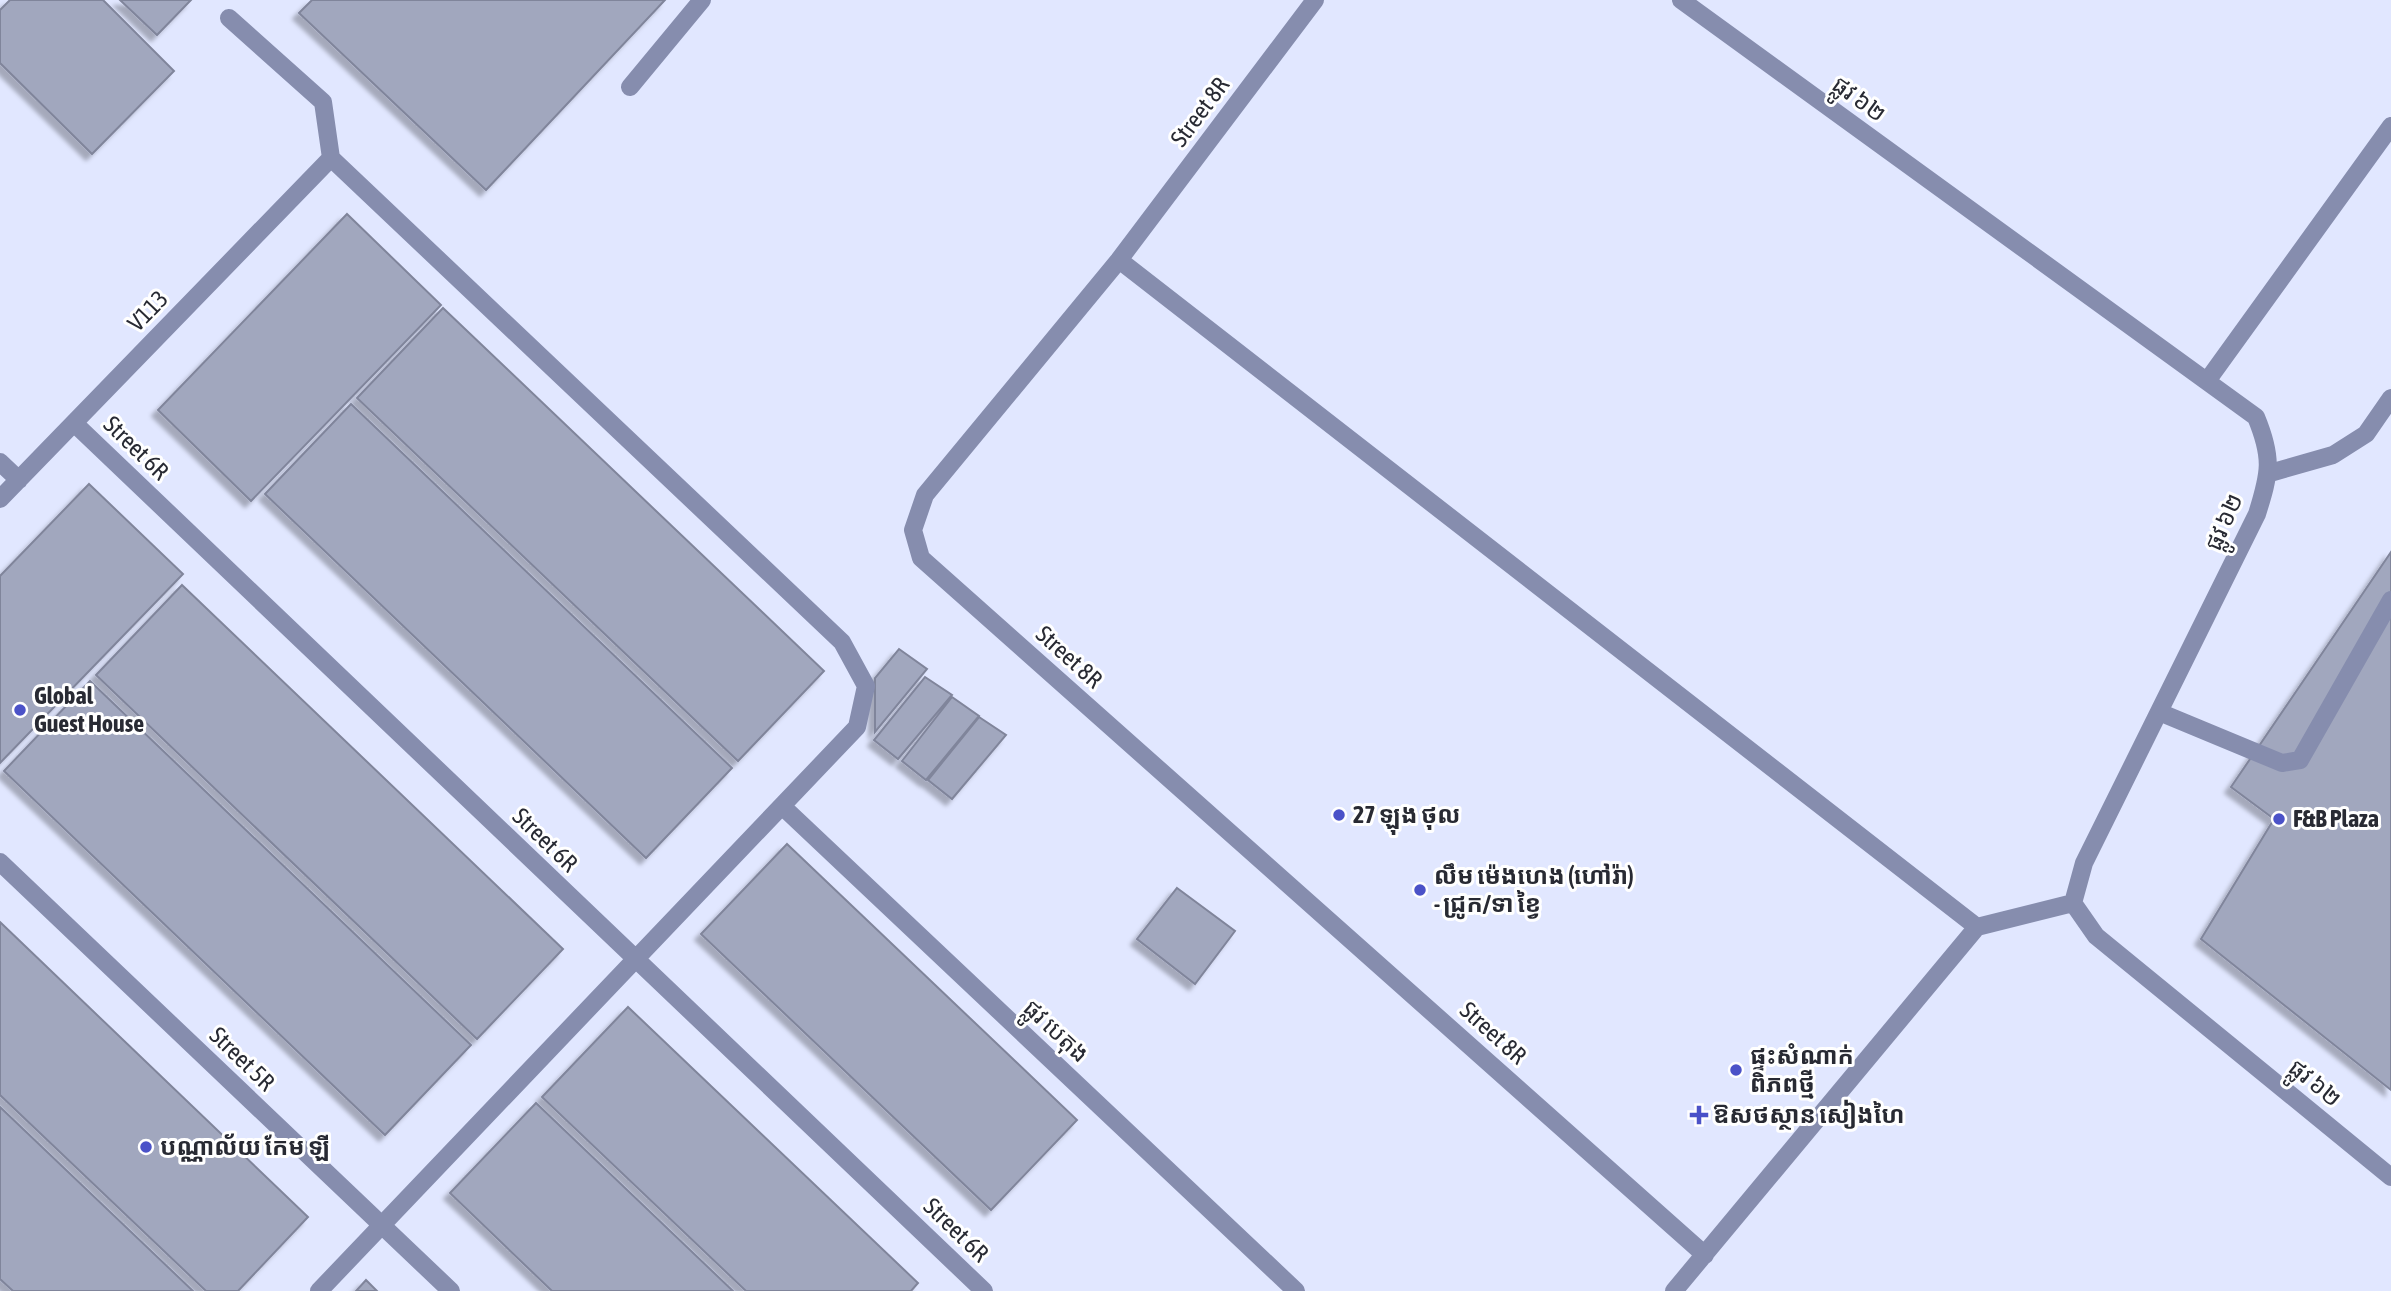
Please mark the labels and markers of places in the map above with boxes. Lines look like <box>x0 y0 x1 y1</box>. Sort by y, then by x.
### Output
place label: Global Guest House <box>34 682 144 737</box>
marker: Global Guest House <box>12 702 28 718</box>
place label: 27 ឡុង ថុល <box>1353 801 1461 835</box>
place label: F&B Plaza <box>2293 805 2379 832</box>
marker: 27 ឡុង ថុល <box>1331 807 1347 823</box>
marker: F&B Plaza <box>2271 811 2287 827</box>
place label: លឹម ម៉េងហេង (ហៅរ៉ា) - ជ្រូក/ទា ខ្វៃ <box>1434 862 1634 920</box>
marker: លឹម ម៉េងហេង (ហៅរ៉ា) - ជ្រូក/ទា ខ្វៃ <box>1412 882 1428 898</box>
place label: ផ្ទះសំណាក់ ពិភពថ្មី <box>1750 1042 1854 1099</box>
marker: ផ្ទះសំណាក់ ពិភពថ្មី <box>1728 1062 1744 1078</box>
place label: ឱសថស្ថាន សៀងហៃ <box>1713 1099 1905 1130</box>
marker: ឱសថស្ថាន សៀងហៃ <box>1691 1107 1707 1123</box>
place label: បណ្ណាល័យ កែម ឡី <box>160 1133 330 1162</box>
marker: បណ្ណាល័យ កែម ឡី <box>138 1139 154 1155</box>

